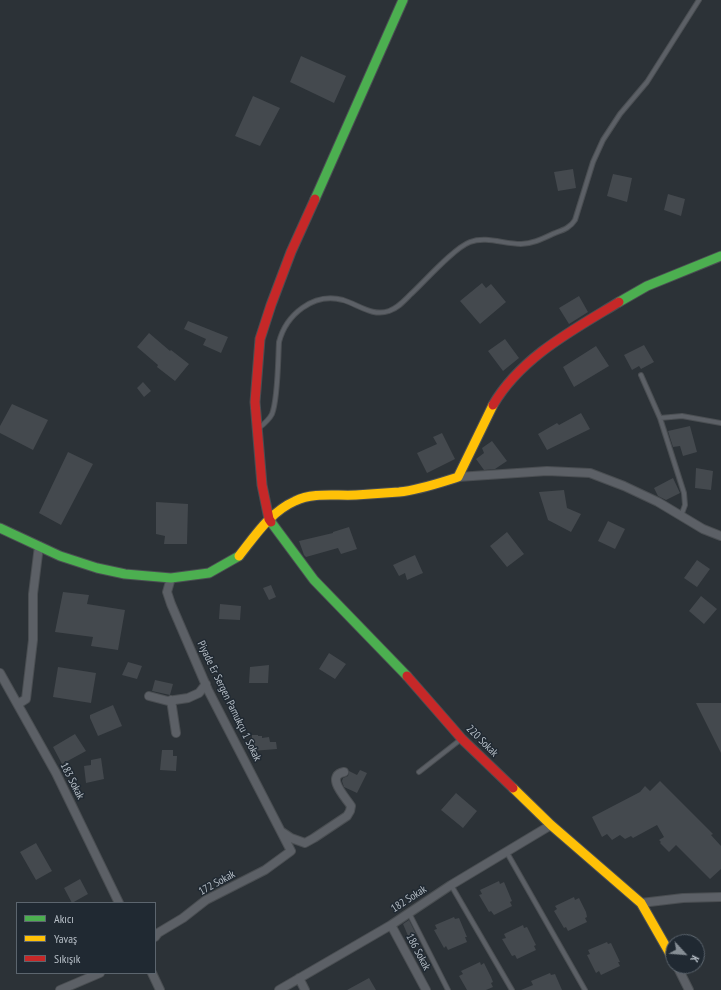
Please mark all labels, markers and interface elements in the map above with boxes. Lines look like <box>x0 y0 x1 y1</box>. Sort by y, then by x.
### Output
street label: Piyade Er Sergen Pamukçu 1 Sokak <box>194 639 264 763</box>
street label: 220 Sokak <box>463 722 501 760</box>
street label: 183 Sokak <box>57 760 87 802</box>
street label: 172 Sokak <box>196 868 238 898</box>
street label: 182 Sokak <box>389 883 429 915</box>
legend <box>16 902 156 974</box>
text: Akıcı <box>54 911 74 926</box>
text: Yavaş <box>54 931 77 946</box>
street label: 186 Sokak <box>403 931 433 973</box>
north arrow <box>665 934 705 974</box>
text: Sıkışık <box>54 951 80 966</box>
text: K <box>687 953 702 964</box>

